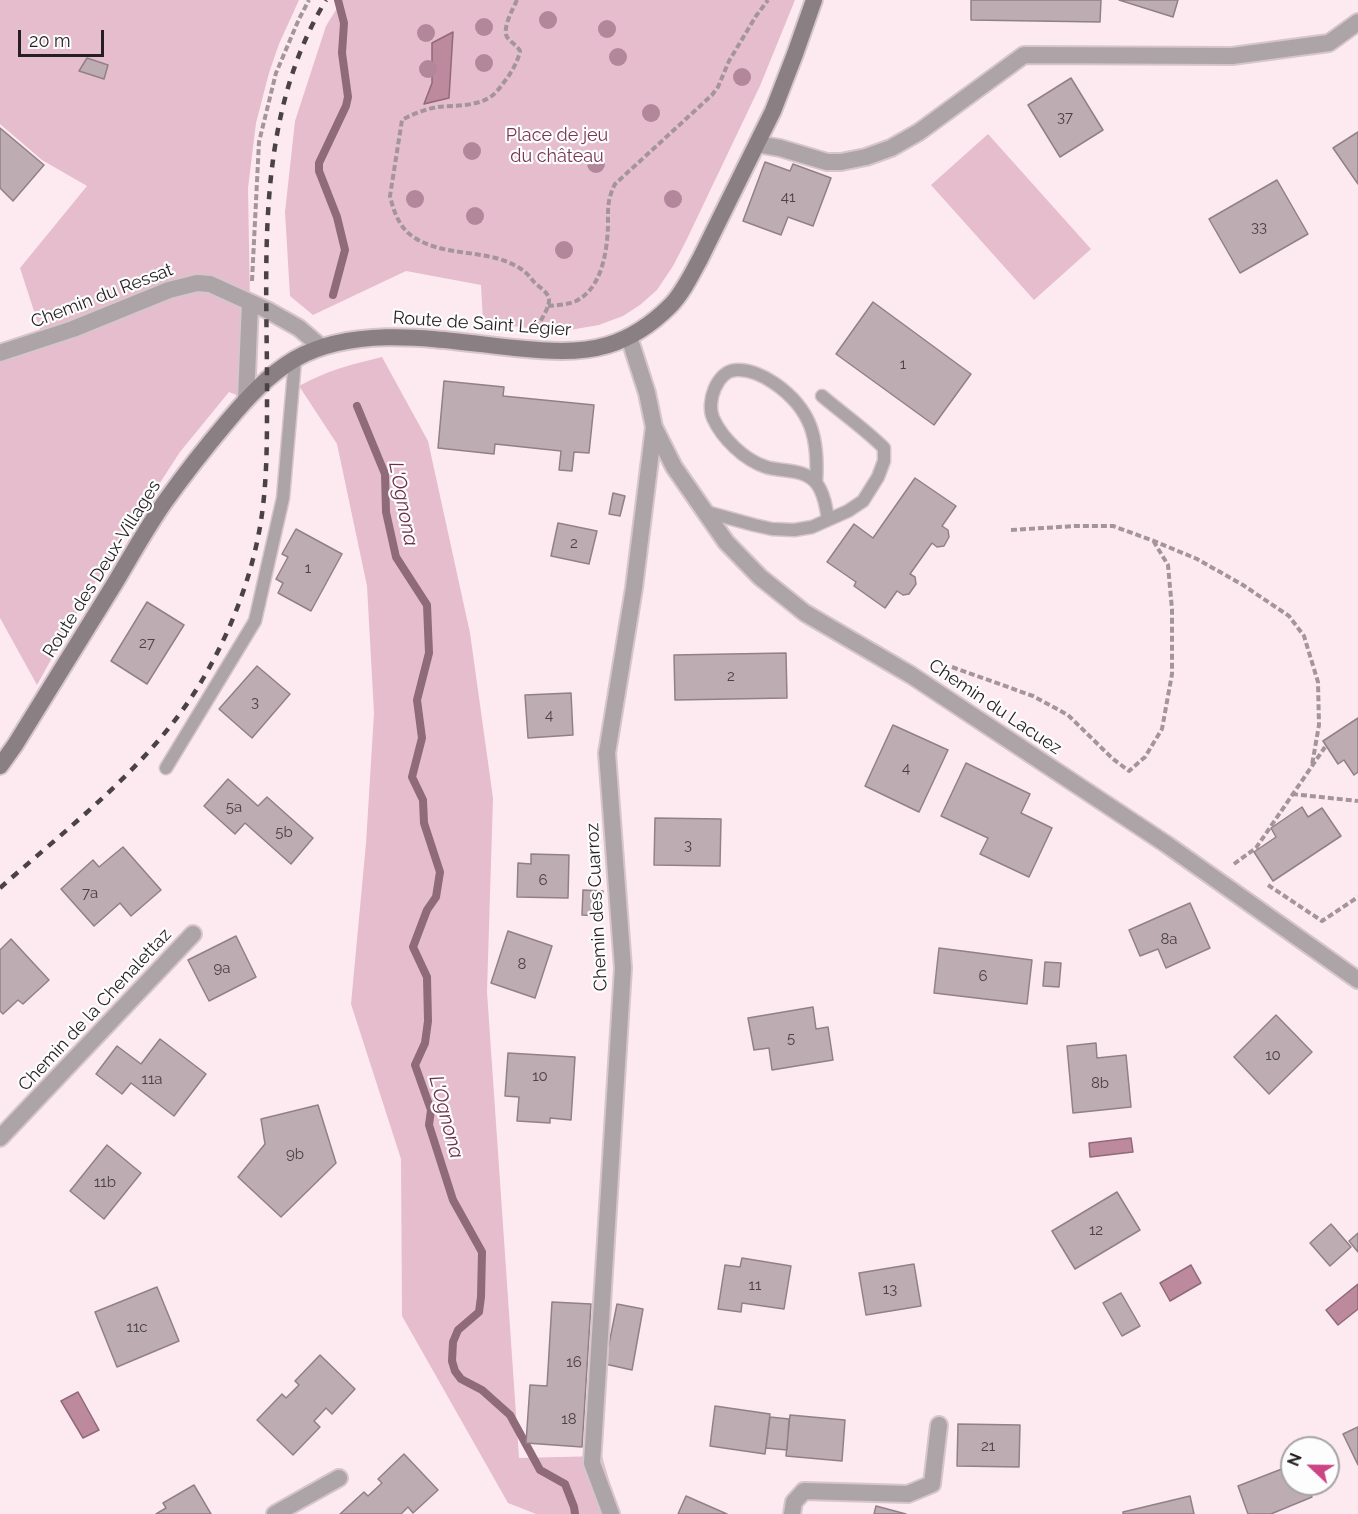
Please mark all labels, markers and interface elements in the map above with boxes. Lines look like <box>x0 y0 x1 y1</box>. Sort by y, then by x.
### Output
scale bar <box>21 18 106 56</box>
text: 20 m <box>29 30 71 51</box>
house number: 37 <box>1057 108 1073 126</box>
park label: Place de jeu du château <box>506 125 608 168</box>
house number: 41 <box>781 188 795 206</box>
house number: 33 <box>1251 218 1267 236</box>
street label: Chemin du Ressat <box>28 259 176 333</box>
street label: Route de Saint Légier <box>392 307 572 341</box>
house number: 1 <box>900 355 906 373</box>
water label: L'Ognona <box>383 460 423 548</box>
street label: Route des Deux-Villages <box>39 476 165 662</box>
house number: 2 <box>570 534 578 552</box>
house number: 1 <box>305 559 311 577</box>
house number: 27 <box>139 634 155 652</box>
street label: Chemin du Lacuez <box>924 655 1066 759</box>
house number: 2 <box>727 667 735 685</box>
house number: 3 <box>251 693 259 711</box>
house number: 4 <box>545 706 553 724</box>
house number: 4 <box>902 759 910 777</box>
house number: 5a <box>226 798 242 816</box>
street label: Chemin des Cuarroz <box>582 822 612 992</box>
house number: 5b <box>275 823 293 841</box>
house number: 3 <box>684 836 692 854</box>
house number: 6 <box>538 871 548 889</box>
house number: 7a <box>82 884 98 902</box>
street label: Chemin de la Chenalettaz <box>14 924 176 1096</box>
house number: 8a <box>1160 930 1178 948</box>
house number: 8 <box>518 955 526 973</box>
house number: 9a <box>214 959 230 977</box>
house number: 6 <box>978 967 988 985</box>
house number: 5 <box>787 1029 795 1047</box>
house number: 10 <box>1265 1046 1281 1064</box>
house number: 10 <box>532 1067 548 1085</box>
house number: 11a <box>141 1070 163 1088</box>
water label: L'Ognona <box>423 1073 469 1161</box>
house number: 8b <box>1091 1074 1109 1092</box>
house number: 9b <box>286 1145 304 1163</box>
house number: 11b <box>94 1173 116 1191</box>
house number: 12 <box>1089 1221 1103 1239</box>
house number: 11 <box>749 1276 761 1294</box>
house number: 13 <box>883 1280 897 1298</box>
house number: 11c <box>126 1318 148 1336</box>
house number: 16 <box>566 1353 582 1371</box>
house number: 18 <box>561 1410 577 1428</box>
north arrow <box>1280 1436 1340 1496</box>
house number: 21 <box>981 1437 995 1455</box>
text: N <box>1284 1451 1306 1469</box>

